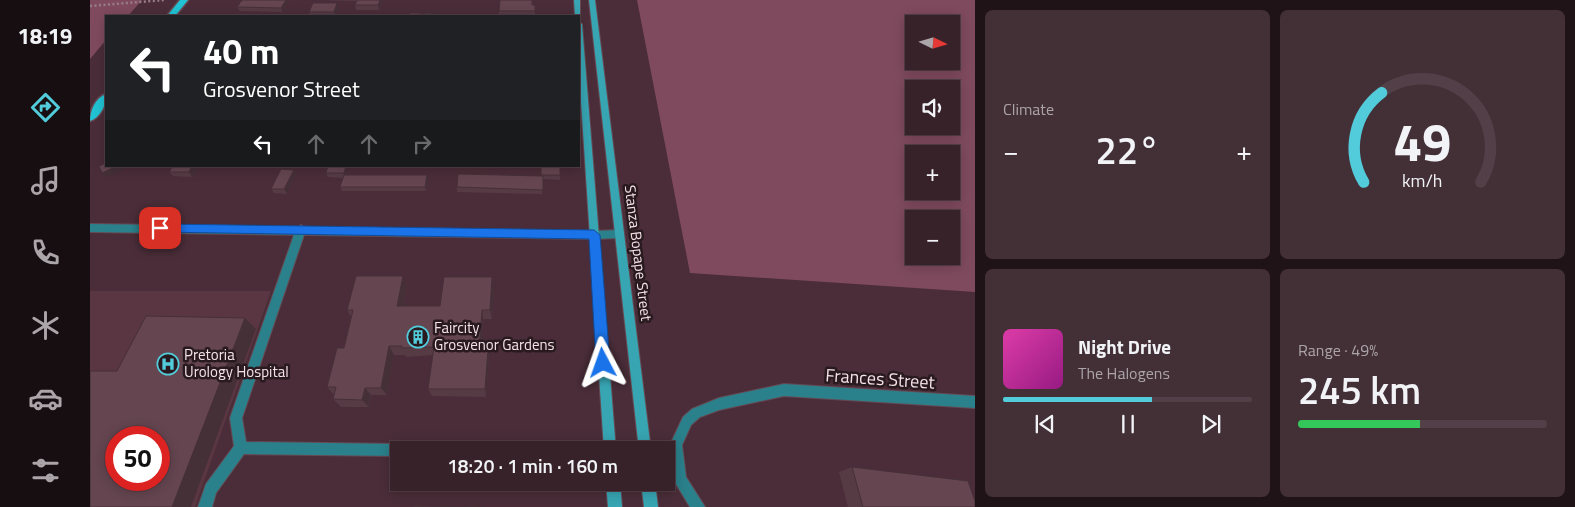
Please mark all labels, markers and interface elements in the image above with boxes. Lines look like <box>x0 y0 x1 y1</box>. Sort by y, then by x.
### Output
north arrow <box>905 15 960 70</box>
map controls <box>905 15 960 265</box>
text: 18:19 <box>18 19 72 53</box>
text: 40 m <box>203 24 279 78</box>
icon: left <box>120 35 185 100</box>
text: Grosvenor Street <box>203 72 360 106</box>
button: sound <box>905 80 960 135</box>
icon: directions <box>28 90 63 125</box>
text: Climate <box>1003 97 1054 121</box>
text: 49 <box>1393 102 1452 181</box>
text: 22° <box>1096 121 1159 179</box>
text: − <box>1003 129 1019 172</box>
text: + <box>1236 129 1252 172</box>
icon: left <box>249 130 277 158</box>
icon: ahead <box>302 130 330 158</box>
icon: ahead <box>355 130 383 158</box>
icon: right <box>408 130 436 158</box>
button: + <box>905 145 960 200</box>
icon: music <box>28 163 63 198</box>
text: km/h <box>1402 167 1443 194</box>
street label: Stanza Bopape Street <box>619 184 658 323</box>
pin <box>139 207 181 249</box>
button: − <box>905 210 960 265</box>
icon: arrive <box>146 214 174 242</box>
icon: phone <box>28 235 63 270</box>
icon: climate <box>28 308 63 343</box>
place label: Faircity Grosvenor Gardens <box>434 316 555 356</box>
building icon: Faircity Grosvenor Gardens <box>406 325 430 349</box>
text: Night Drive <box>1078 332 1171 361</box>
position arrow <box>576 336 628 388</box>
text: Range · 49% <box>1298 338 1378 362</box>
place label: Pretoria Urology Hospital <box>184 343 289 383</box>
hospital icon: Pretoria Urology Hospital <box>156 352 180 376</box>
street label: Frances Street <box>824 361 936 396</box>
text: The Halogens <box>1078 361 1170 385</box>
text: 245 km <box>1298 361 1421 419</box>
icon: car <box>28 381 63 416</box>
icon: previous <box>1031 410 1059 438</box>
icon: pause <box>1114 410 1142 438</box>
icon: next <box>1197 410 1225 438</box>
speed limit sign: 50 <box>105 426 170 491</box>
text: 18:20 · 1 min · 160 m <box>447 451 618 480</box>
icon: filters <box>28 453 63 488</box>

